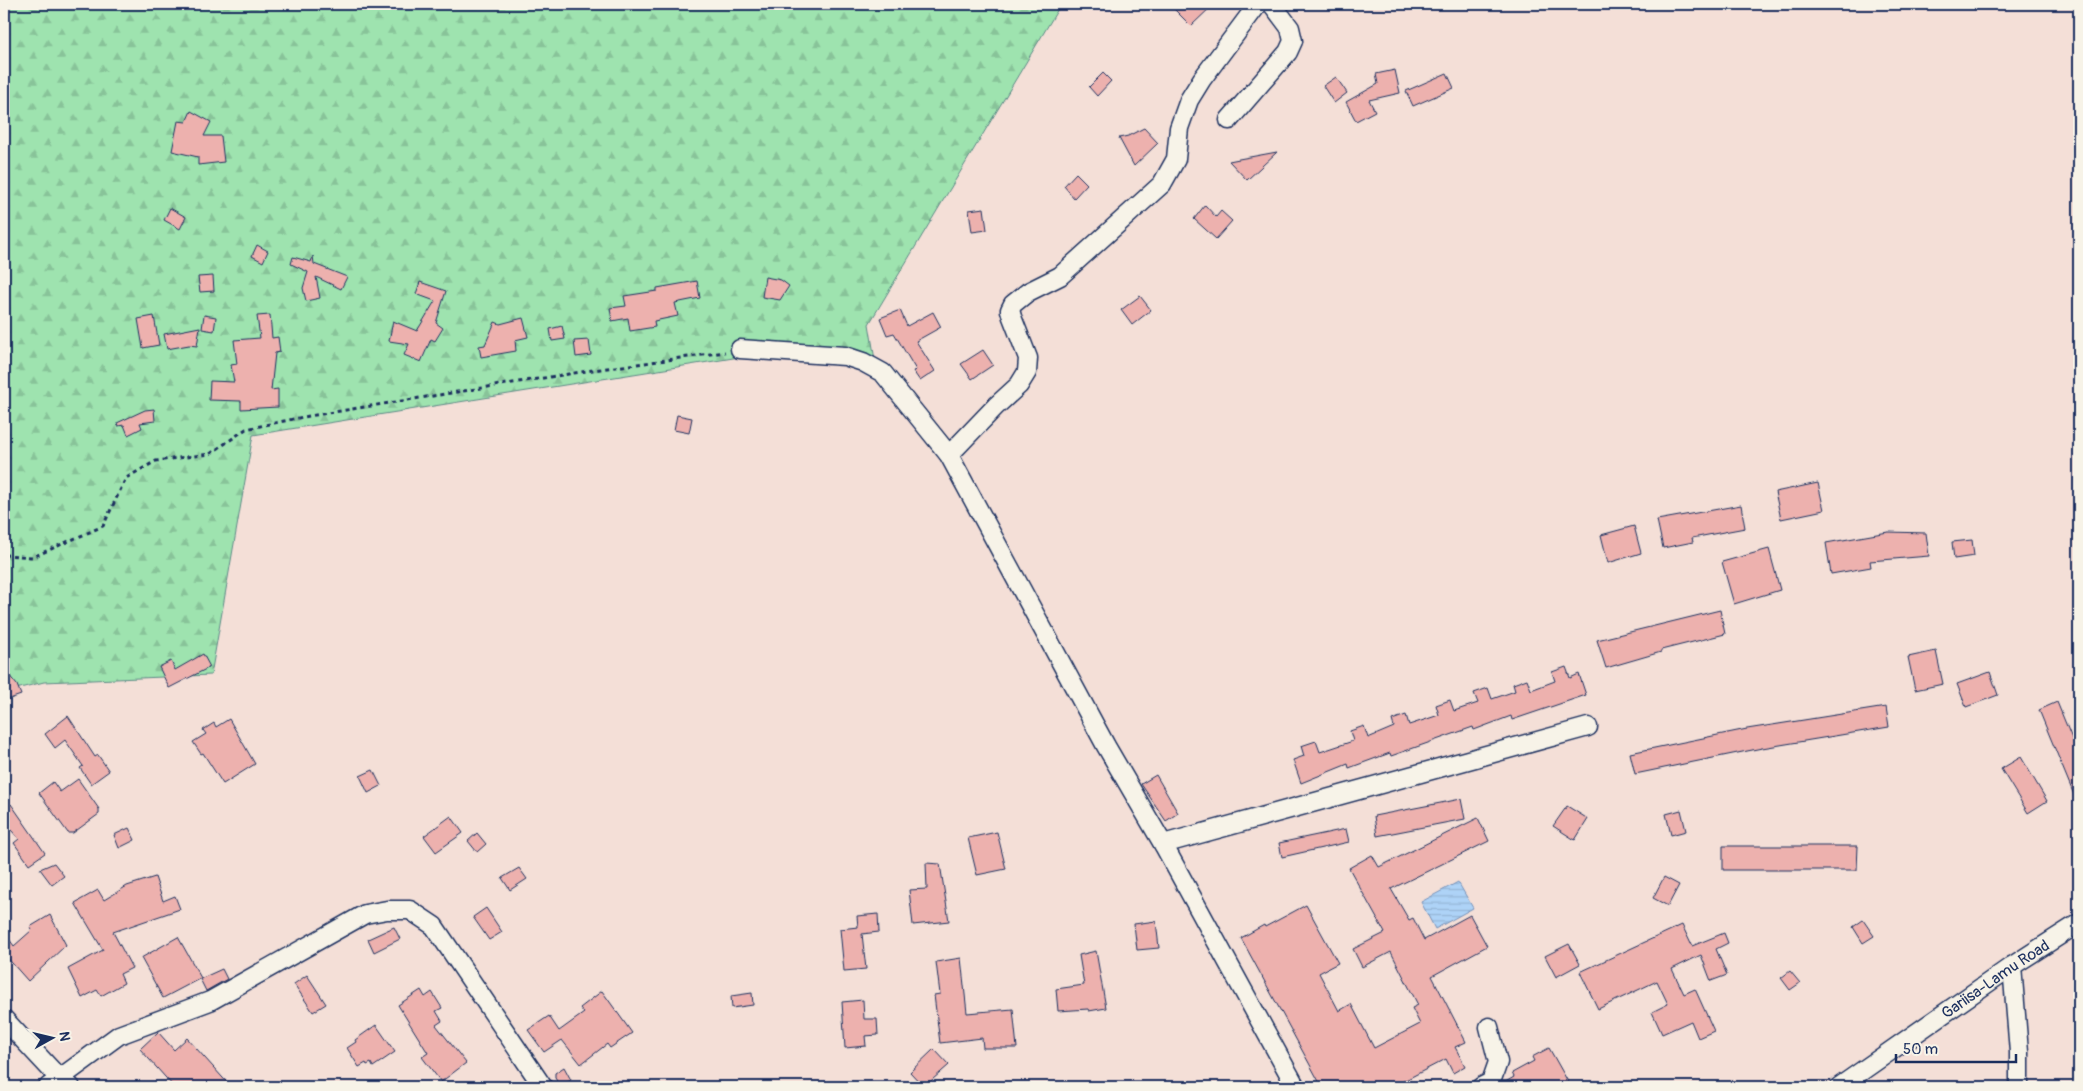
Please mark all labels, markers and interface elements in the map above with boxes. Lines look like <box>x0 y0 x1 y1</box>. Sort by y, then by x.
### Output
street label: Gariisa-Lamu Road <box>1938 936 2053 1023</box>
north arrow <box>28 1014 78 1064</box>
text: N <box>55 1030 73 1042</box>
scale bar <box>1896 1031 2016 1063</box>
text: 50 m <box>1903 1040 1938 1059</box>

